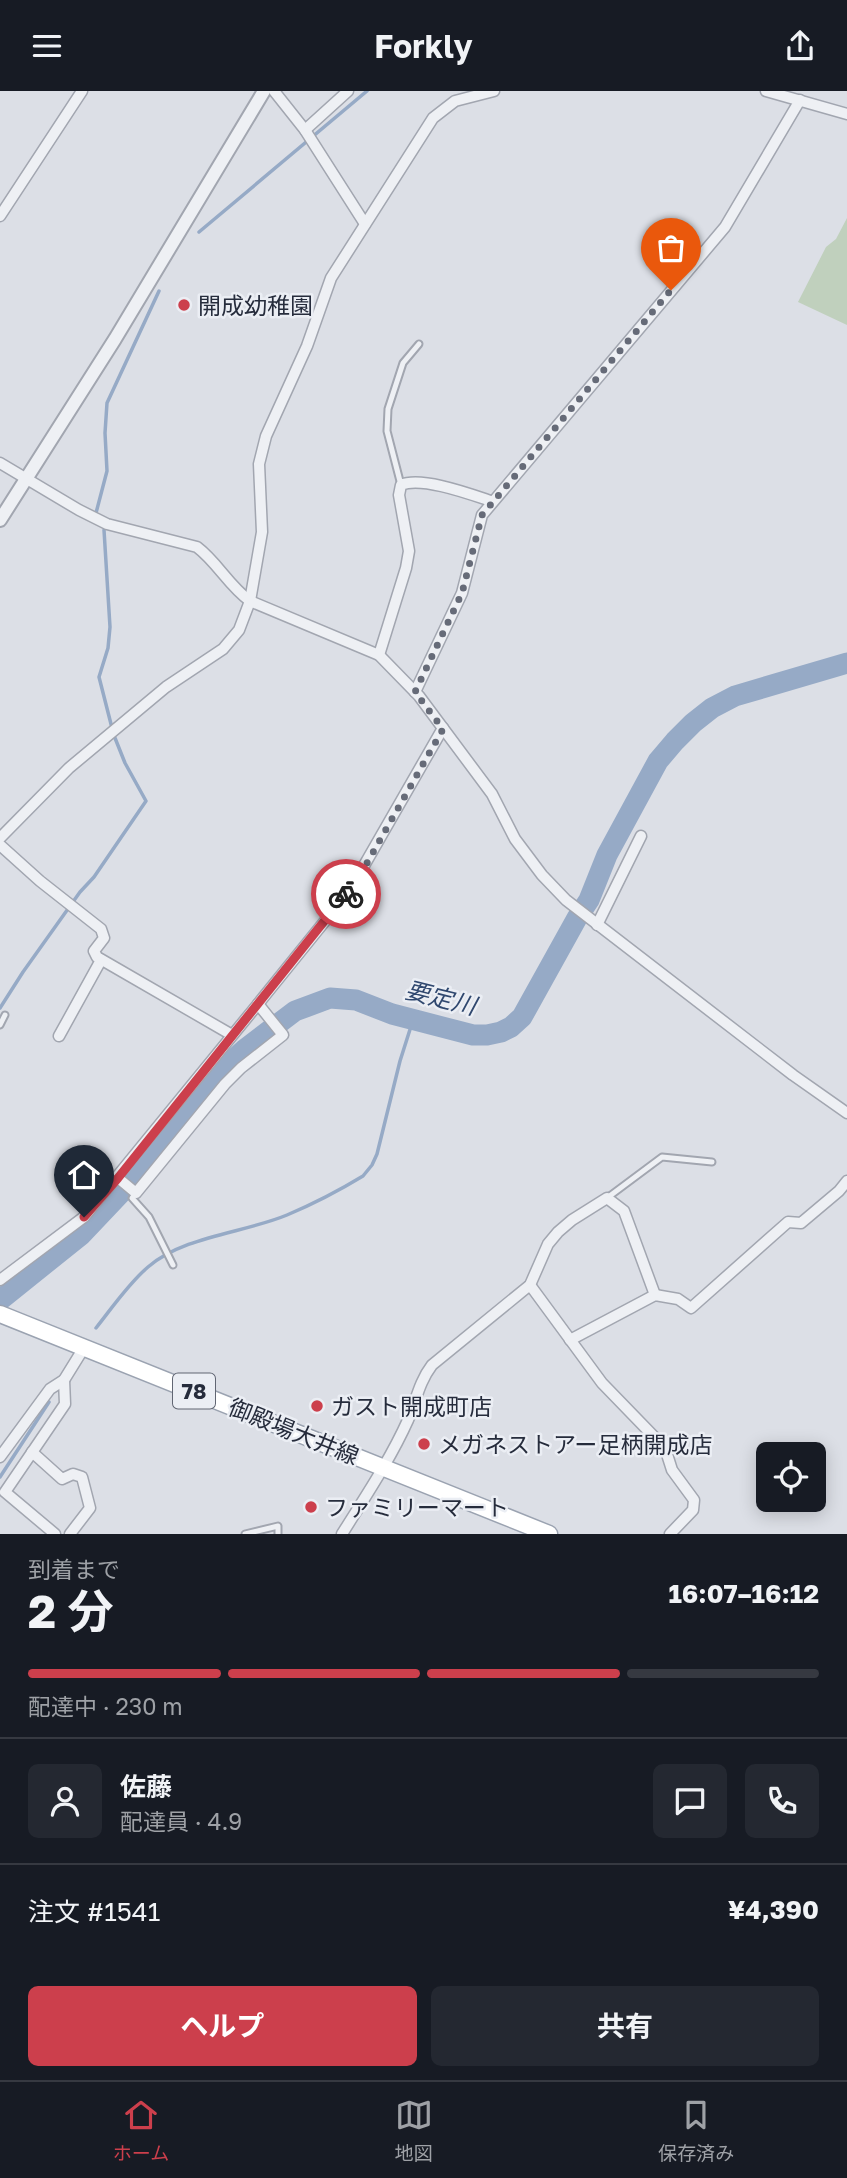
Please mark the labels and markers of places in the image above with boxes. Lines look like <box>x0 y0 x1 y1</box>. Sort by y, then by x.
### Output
pin <box>641 218 701 290</box>
place label: 開成幼稚園 <box>198 291 313 319</box>
marker: 開成幼稚園 <box>176 297 192 313</box>
pin <box>54 1145 114 1217</box>
place label: ガスト開成町店 <box>331 1392 492 1420</box>
marker: ガスト開成町店 <box>309 1398 325 1414</box>
place label: メガネストアー足柄開成店 <box>438 1430 713 1458</box>
marker: メガネストアー足柄開成店 <box>416 1436 432 1452</box>
place label: ファミリーマート <box>325 1493 509 1521</box>
marker: ファミリーマート <box>303 1499 319 1515</box>

